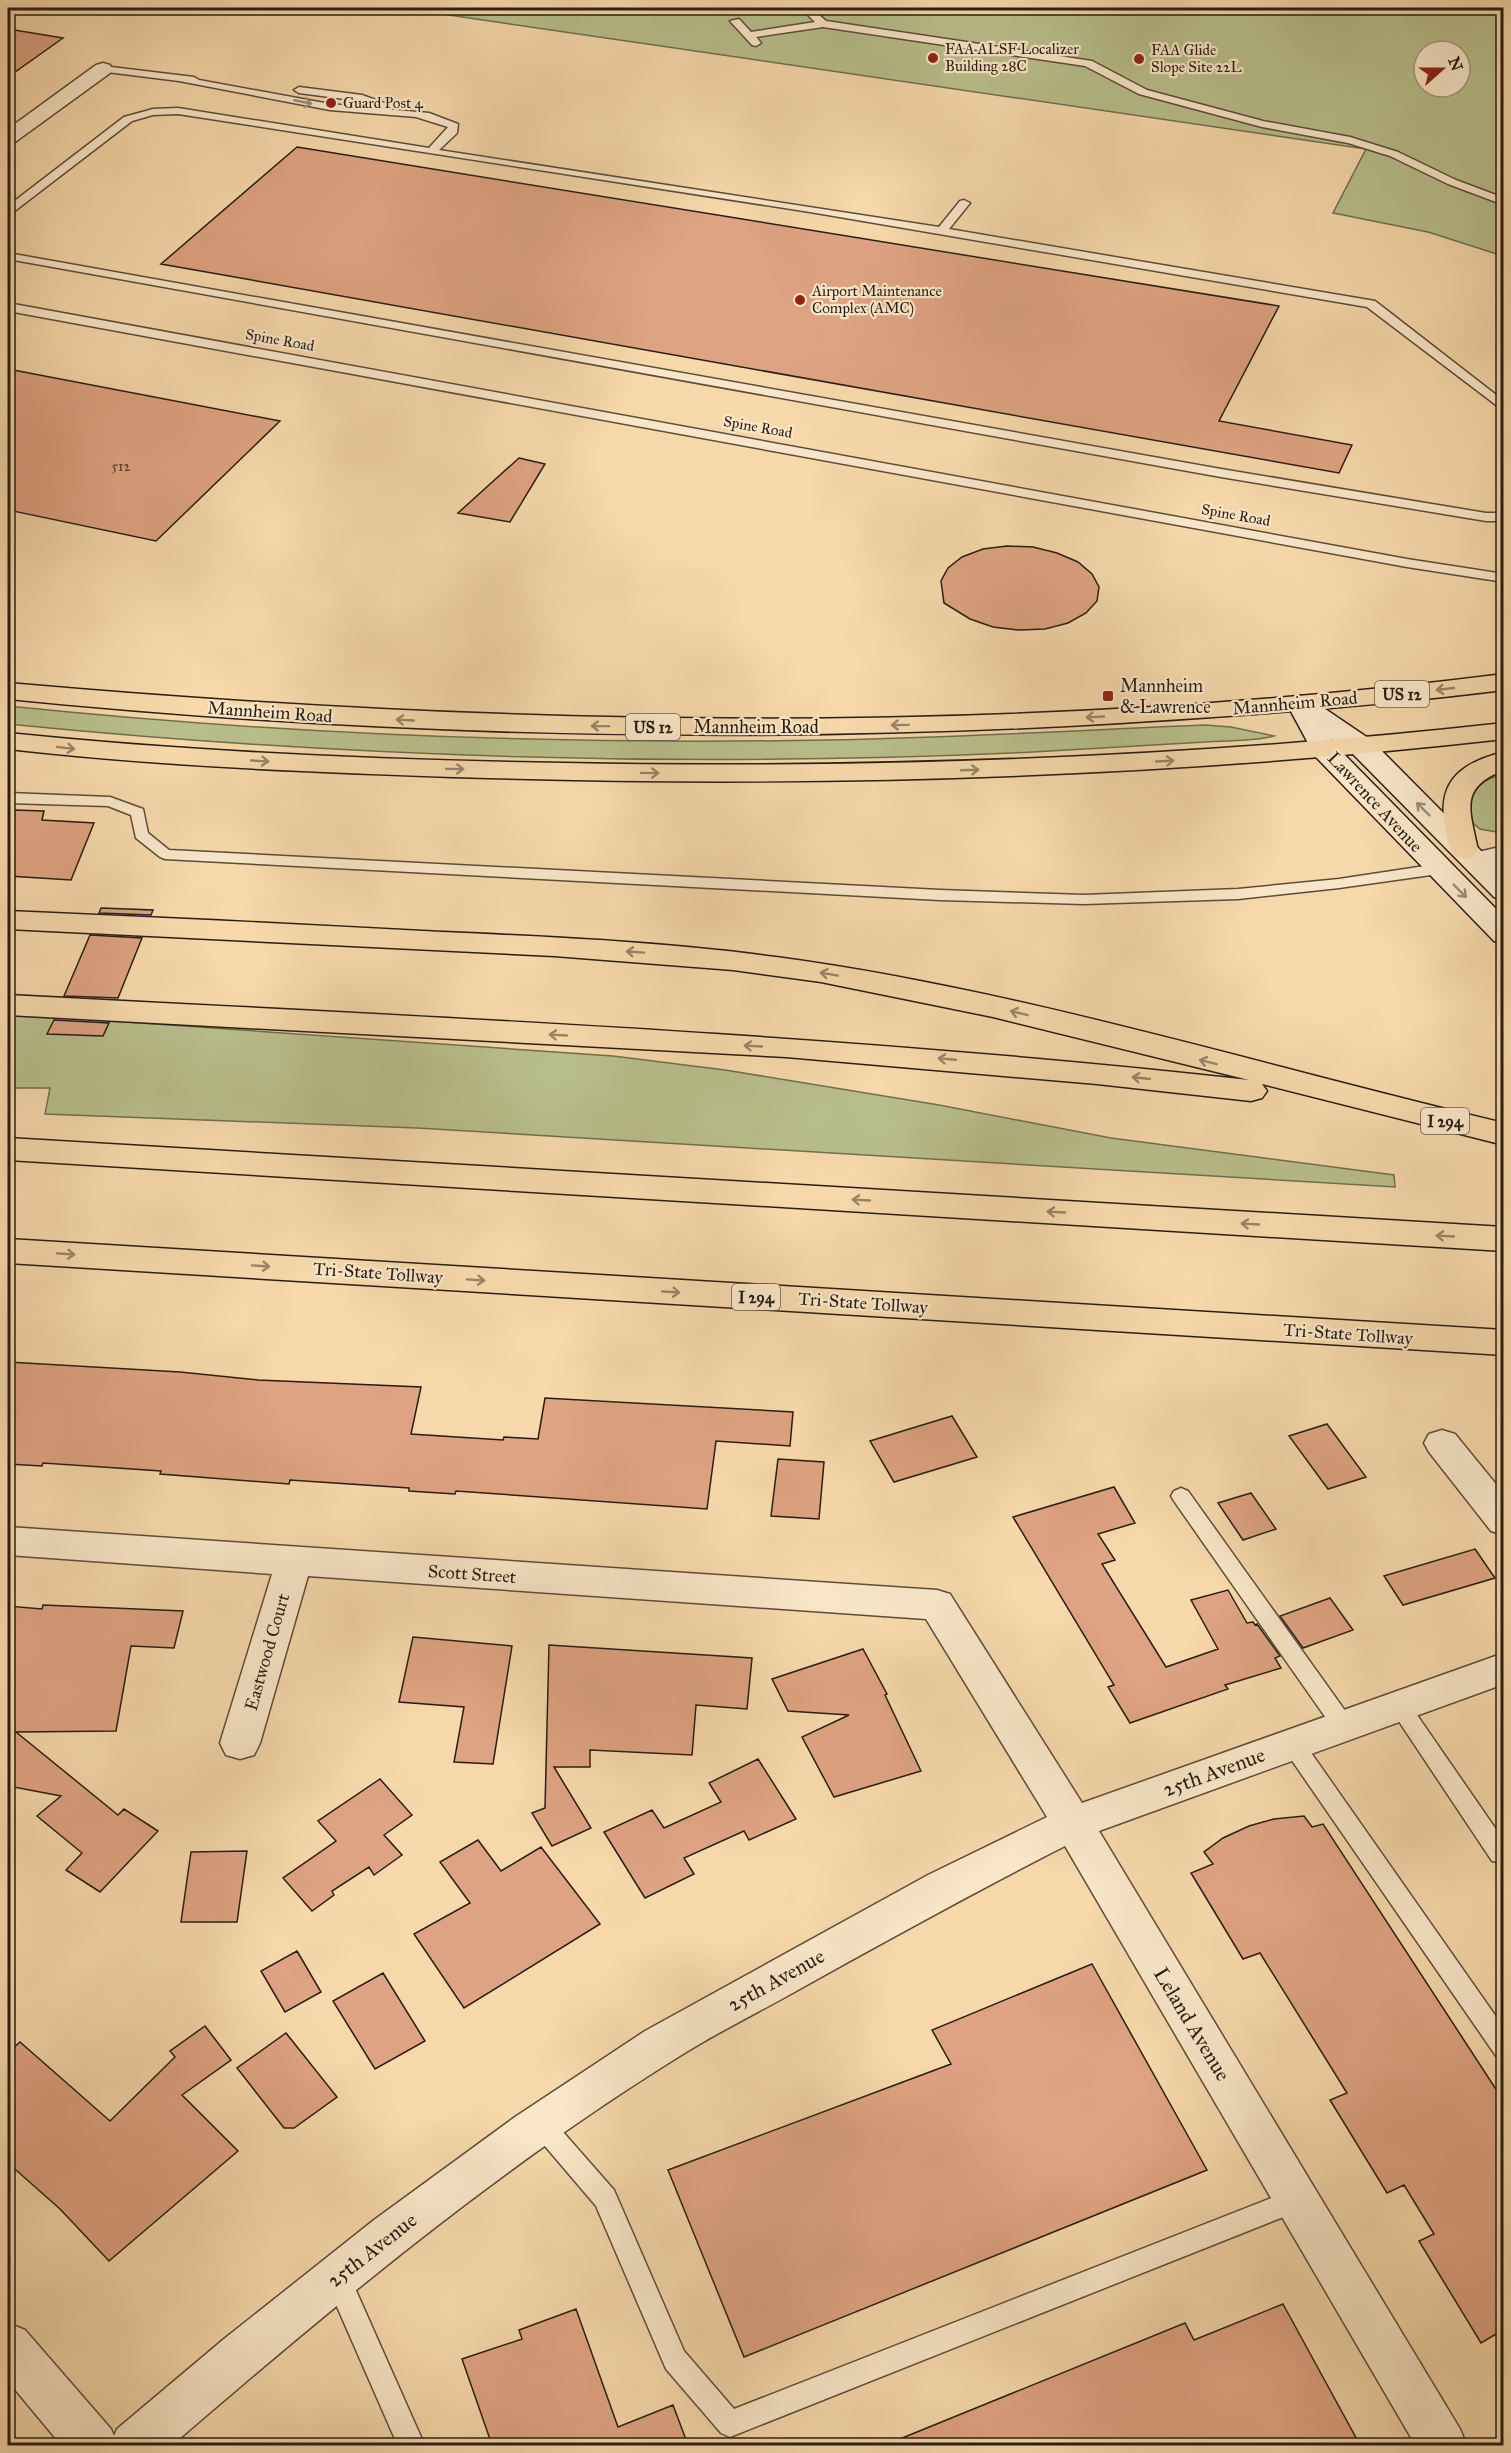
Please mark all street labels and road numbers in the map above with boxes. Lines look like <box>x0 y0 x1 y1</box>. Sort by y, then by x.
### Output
street label: Spine Road <box>244 325 316 355</box>
street label: Spine Road <box>722 412 794 442</box>
street label: Spine Road <box>1200 500 1272 530</box>
road number: US 12 <box>1375 681 1429 707</box>
street label: Mannheim Road <box>1232 687 1358 719</box>
street label: Mannheim Road <box>207 697 333 727</box>
road number: US 12 <box>626 714 680 740</box>
street label: Mannheim Road <box>693 716 819 738</box>
street label: Lawrence Avenue <box>1323 747 1427 857</box>
road number: I 294 <box>1421 1108 1469 1134</box>
street label: Tri-State Tollway <box>312 1257 444 1289</box>
road number: I 294 <box>732 1284 780 1310</box>
street label: Tri-State Tollway <box>797 1287 929 1319</box>
street label: Tri-State Tollway <box>1282 1318 1414 1350</box>
street label: Scott Street <box>427 1560 518 1588</box>
street label: Eastwood Court <box>240 1590 294 1713</box>
street label: 25th Avenue <box>1159 1741 1269 1802</box>
street label: 25th Avenue <box>723 1943 829 2017</box>
street label: Leland Avenue <box>1148 1962 1236 2086</box>
street label: 25th Avenue <box>322 2207 422 2293</box>

